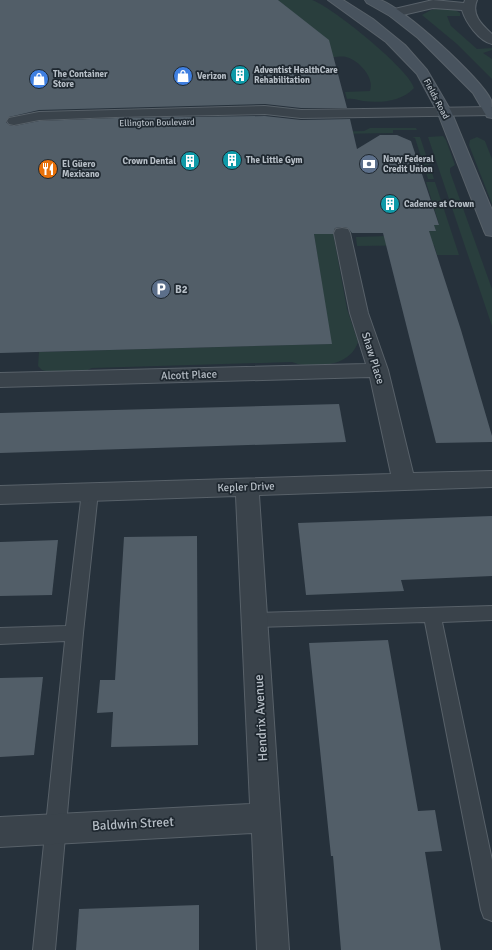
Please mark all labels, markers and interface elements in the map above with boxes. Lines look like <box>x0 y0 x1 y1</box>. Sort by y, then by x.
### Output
building icon: Adventist HealthCare Rehabilitation <box>229 64 251 86</box>
shop icon: Verizon <box>172 65 194 87</box>
place label: Adventist HealthCare Rehabilitation <box>254 65 338 86</box>
shop icon: The Container Store <box>28 68 50 90</box>
place label: The Container Store <box>53 69 108 90</box>
place label: Verizon <box>197 71 227 82</box>
street label: Fields Road <box>421 77 451 121</box>
street label: Ellington Boulevard <box>119 117 195 129</box>
building icon: The Little Gym <box>221 149 243 171</box>
building icon: Crown Dental <box>179 150 201 172</box>
bank icon: Navy Federal Credit Union <box>358 153 380 175</box>
place label: Navy Federal Credit Union <box>383 154 434 175</box>
place label: The Little Gym <box>246 155 303 166</box>
place label: Crown Dental <box>122 156 176 167</box>
restaurant icon: El Güero Mexicano <box>37 158 59 180</box>
place label: El Güero Mexicano <box>62 159 100 180</box>
building icon: Cadence at Crown <box>379 193 401 215</box>
place label: Cadence at Crown <box>404 199 474 210</box>
parking icon: B2 <box>150 278 172 300</box>
place label: B2 <box>175 283 188 296</box>
street label: Shaw Place <box>359 330 387 386</box>
street label: Alcott Place <box>161 368 217 382</box>
street label: Kepler Drive <box>217 480 275 494</box>
street label: Hendrix Avenue <box>251 674 271 762</box>
street label: Baldwin Street <box>92 814 175 834</box>

